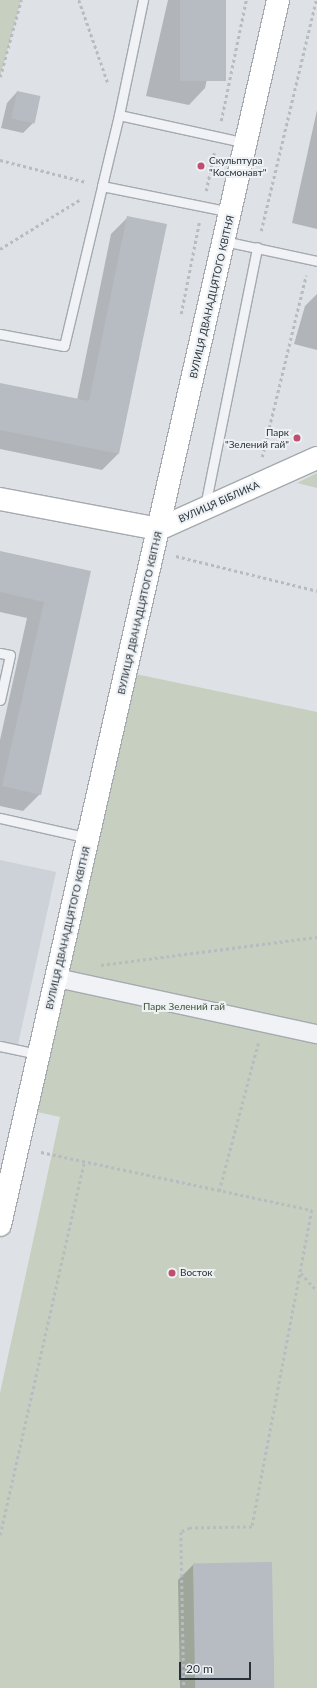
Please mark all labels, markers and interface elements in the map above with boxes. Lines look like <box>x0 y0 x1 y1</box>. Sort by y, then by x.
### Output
place label: Скульптура "Космонавт" <box>209 154 266 178</box>
marker: Скульптура "Космонавт" <box>196 161 206 171</box>
street label: ВУЛИЦЯ ДВАНАДЦЯТОГО КВІТНЯ <box>187 214 237 380</box>
place label: Парк "Зелений гай" <box>225 426 289 450</box>
marker: Парк "Зелений гай" <box>292 433 302 443</box>
street label: ВУЛИЦЯ БІБЛИКА <box>177 479 261 525</box>
street label: ВУЛИЦЯ ДВАНАДЦЯТОГО КВІТНЯ <box>115 530 165 696</box>
street label: ВУЛИЦЯ ДВАНАДЦЯТОГО КВІТНЯ <box>43 845 93 1011</box>
park label: Парк Зелений гай <box>143 1001 225 1013</box>
place label: Восток <box>180 1267 213 1279</box>
marker: Восток <box>167 1268 177 1278</box>
scale bar <box>181 1654 253 1680</box>
text: 20 m <box>186 1661 213 1676</box>

